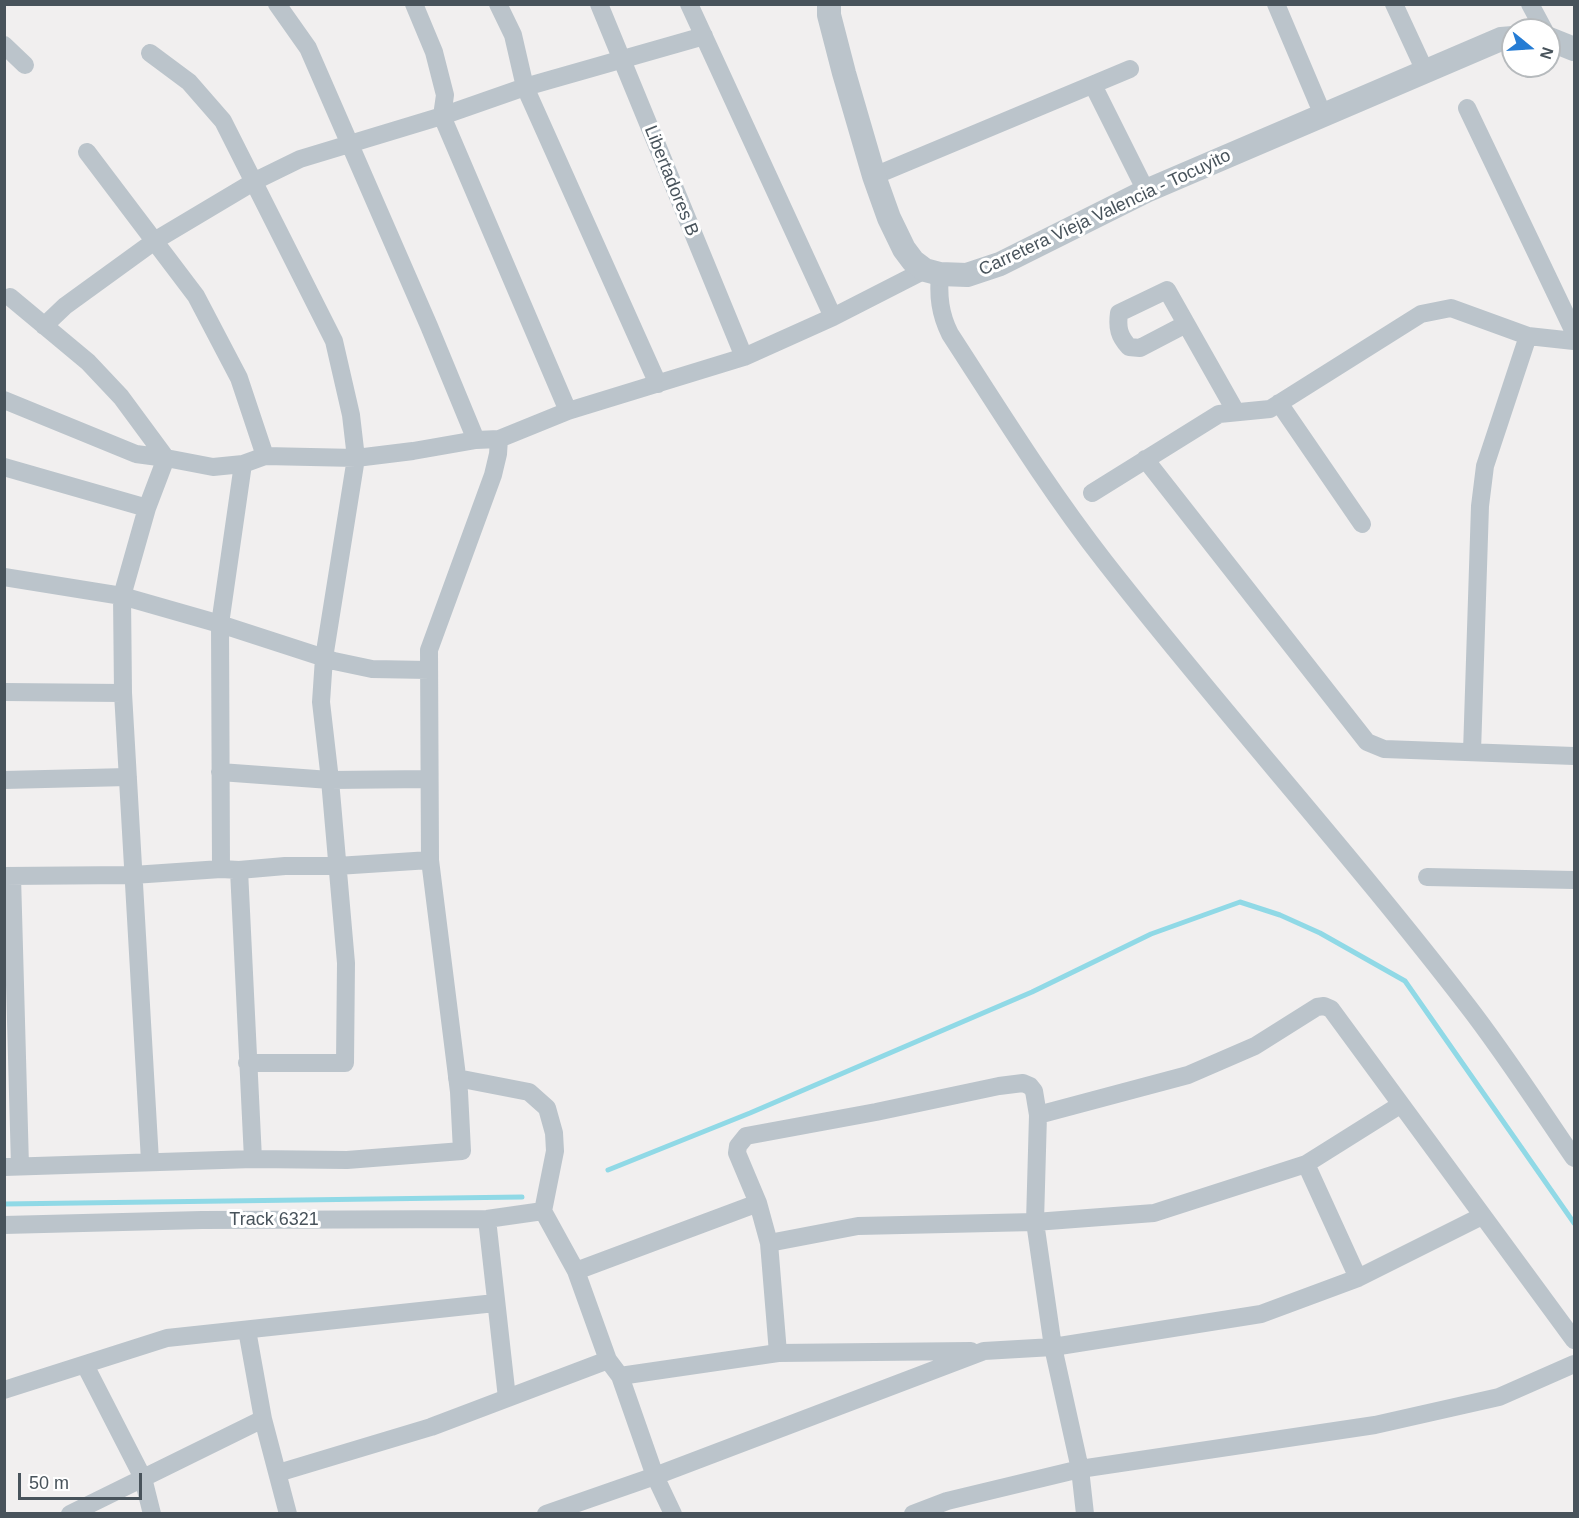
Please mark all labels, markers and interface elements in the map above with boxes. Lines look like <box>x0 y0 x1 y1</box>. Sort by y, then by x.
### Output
north arrow <box>1501 18 1561 78</box>
text: N <box>1537 45 1557 61</box>
street label: Libertadores B <box>639 123 703 239</box>
street label: Carretera Vieja Valencia - Tocuyito <box>976 145 1234 281</box>
street label: Track 6321 <box>229 1209 319 1231</box>
scale bar <box>21 1461 146 1499</box>
text: 50 m <box>29 1473 69 1493</box>

